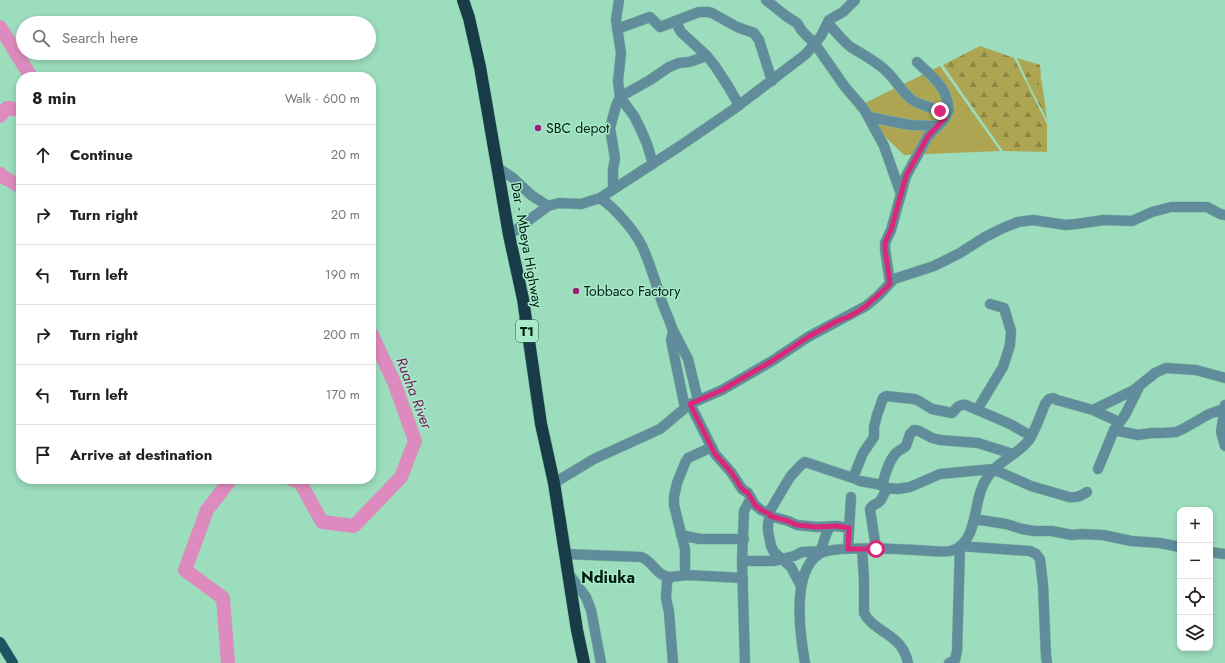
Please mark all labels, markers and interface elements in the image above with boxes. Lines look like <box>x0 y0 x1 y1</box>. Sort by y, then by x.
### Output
search box <box>16 16 376 60</box>
icon: search <box>30 27 52 49</box>
text: Search here <box>62 27 138 49</box>
text: 8 min <box>32 86 76 110</box>
text: Walk · 600 m <box>285 89 360 108</box>
route end <box>931 102 949 120</box>
place label: SBC depot <box>546 118 610 138</box>
marker: SBC depot <box>533 123 543 133</box>
icon: ahead <box>32 144 54 166</box>
text: Continue <box>70 144 133 166</box>
text: 20 m <box>331 145 360 164</box>
street label: Dar - Mbeya Highway <box>506 181 548 310</box>
icon: right <box>32 204 54 226</box>
text: Turn right <box>70 204 138 226</box>
text: 20 m <box>331 205 360 224</box>
icon: left <box>32 264 54 286</box>
text: Turn left <box>70 264 128 286</box>
text: 190 m <box>325 265 360 284</box>
place label: Tobbaco Factory <box>584 281 681 301</box>
marker: Tobbaco Factory <box>571 286 581 296</box>
road number: T1 <box>516 320 538 342</box>
icon: right <box>32 324 54 346</box>
text: Turn right <box>70 324 138 346</box>
text: 200 m <box>323 325 360 344</box>
water label: Ruaha River <box>390 354 438 433</box>
icon: left <box>32 384 54 406</box>
text: Turn left <box>70 384 128 406</box>
text: 170 m <box>325 385 360 404</box>
icon: arrive <box>32 444 54 466</box>
text: Arrive at destination <box>70 444 212 466</box>
map controls <box>1177 507 1213 651</box>
button: + <box>1177 507 1213 543</box>
route start <box>867 540 885 558</box>
button: − <box>1177 543 1213 579</box>
district label: Ndiuka <box>581 566 635 589</box>
button: locate <box>1177 579 1213 615</box>
button: layers <box>1177 615 1213 651</box>

